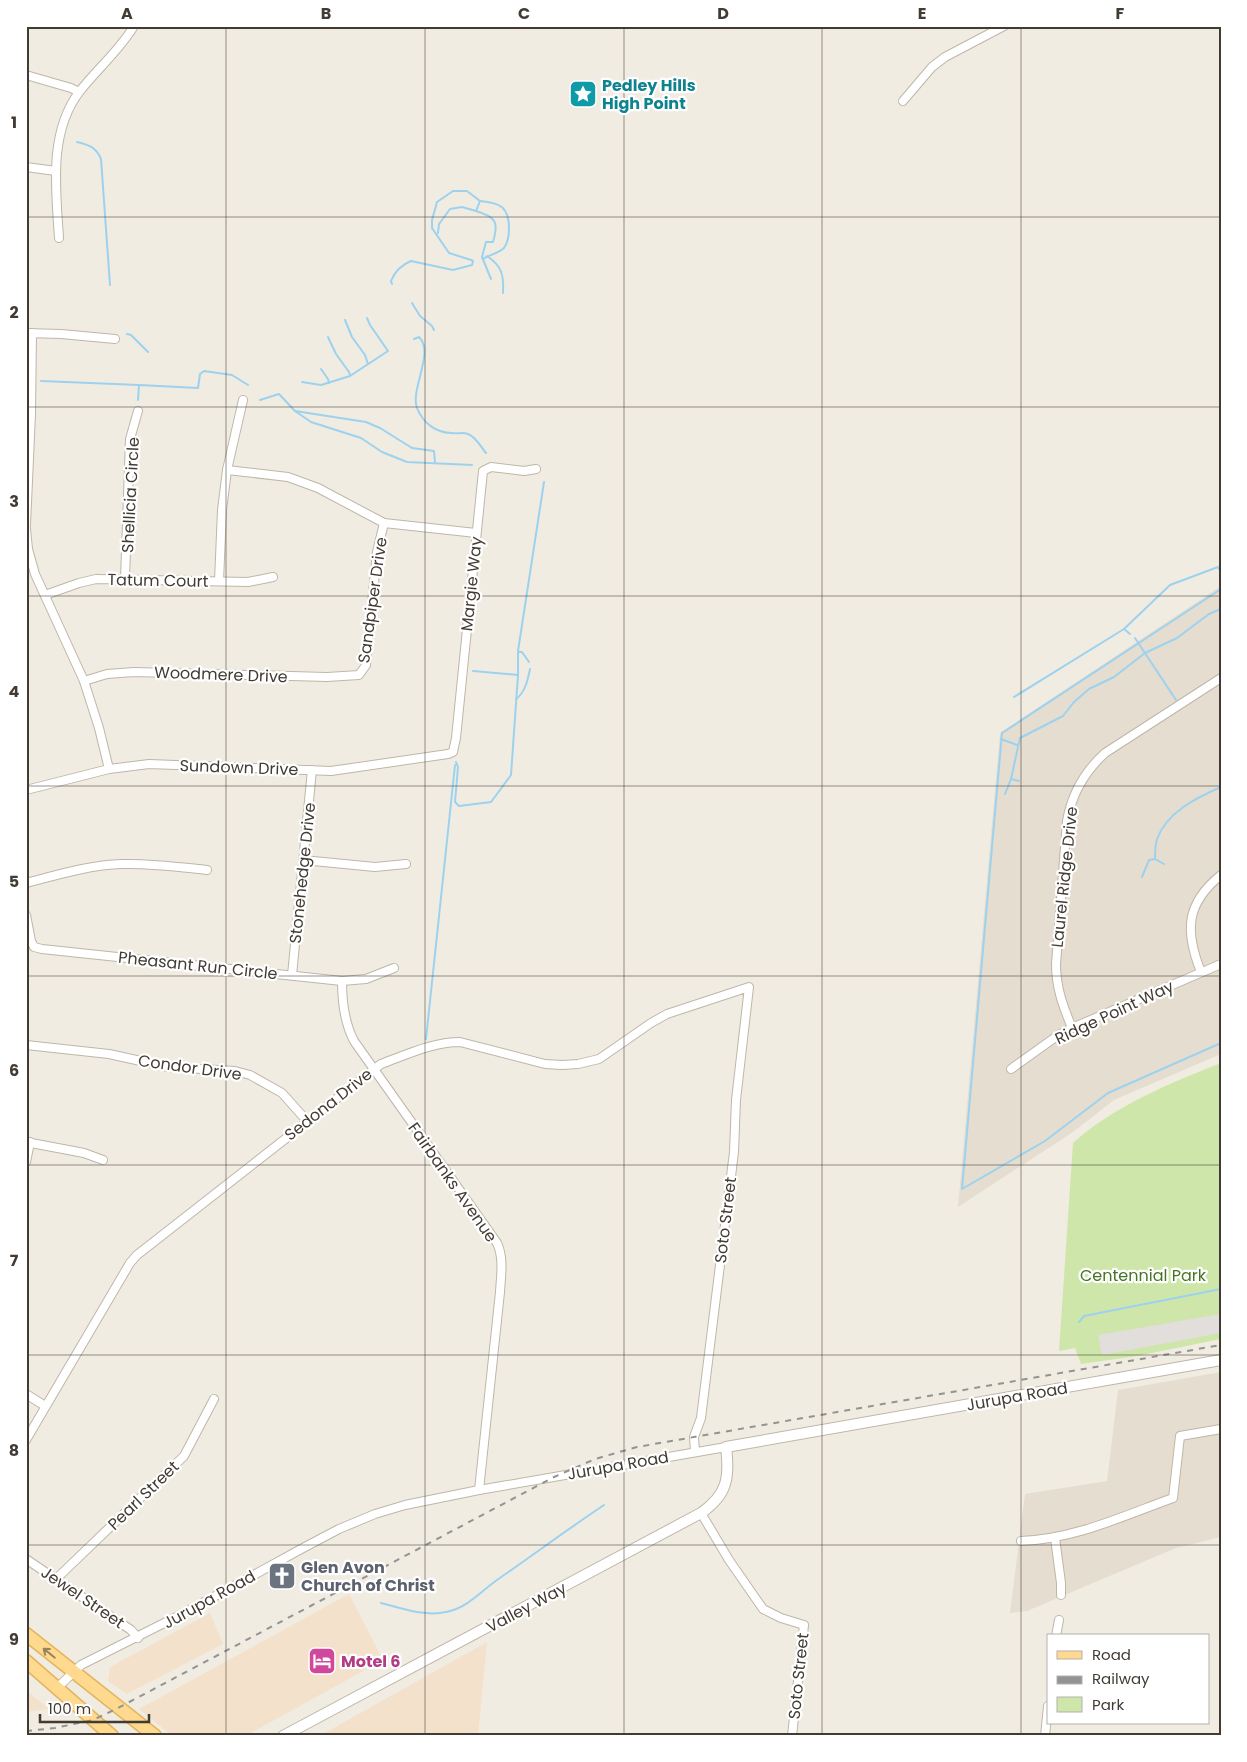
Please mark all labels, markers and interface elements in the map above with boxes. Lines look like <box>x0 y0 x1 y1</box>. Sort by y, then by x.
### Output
text: A <box>121 2 133 25</box>
text: B <box>321 2 331 25</box>
text: C <box>518 2 530 25</box>
text: D <box>717 2 729 25</box>
text: E <box>918 2 926 25</box>
text: F <box>1116 2 1125 25</box>
place label: Pedley Hills High Point <box>602 74 696 115</box>
place icon: Pedley Hills High Point <box>568 79 598 109</box>
text: 1 <box>11 111 17 134</box>
text: 2 <box>9 301 19 324</box>
street label: Shellicia Circle <box>116 436 145 554</box>
text: 3 <box>9 490 19 513</box>
street label: Sandpiper Drive <box>352 535 393 665</box>
street label: Margie Way <box>455 536 488 632</box>
street label: Tatum Court <box>107 568 209 593</box>
street label: Woodmere Drive <box>154 661 288 688</box>
text: 4 <box>9 680 20 703</box>
street label: Sundown Drive <box>179 754 299 781</box>
street label: Stonehedge Drive <box>284 801 321 945</box>
street label: Laurel Ridge Drive <box>1046 805 1083 949</box>
text: 5 <box>9 870 19 893</box>
street label: Pheasant Run Circle <box>117 946 279 985</box>
street label: Ridge Point Way <box>1051 975 1177 1050</box>
street label: Condor Drive <box>137 1049 243 1086</box>
text: 6 <box>9 1059 19 1082</box>
street label: Sedona Drive <box>280 1063 377 1146</box>
street label: Fairbanks Avenue <box>403 1118 503 1247</box>
street label: Soto Street <box>709 1175 742 1265</box>
text: 7 <box>10 1249 19 1272</box>
park label: Centennial Park <box>1080 1264 1207 1287</box>
street label: Jurupa Road <box>965 1376 1070 1417</box>
text: 8 <box>9 1439 19 1462</box>
street label: Jurupa Road <box>566 1445 671 1486</box>
street label: Pearl Street <box>103 1455 184 1535</box>
place label: Glen Avon Church of Christ <box>301 1556 435 1597</box>
street label: Jewel Street <box>36 1561 129 1634</box>
church icon: Glen Avon Church of Christ <box>267 1561 297 1591</box>
street label: Jurupa Road <box>159 1565 260 1634</box>
street label: Valley Way <box>482 1577 571 1638</box>
text: 9 <box>9 1628 19 1651</box>
street label: Soto Street <box>783 1632 814 1720</box>
legend <box>1047 1634 1210 1724</box>
text: Road <box>1092 1644 1131 1665</box>
hotel icon: Motel 6 <box>307 1646 337 1676</box>
one-way arrow <box>43 1647 56 1658</box>
place label: Motel 6 <box>341 1650 401 1673</box>
text: Railway <box>1092 1668 1150 1689</box>
scale bar <box>40 1692 149 1724</box>
text: Park <box>1092 1694 1124 1715</box>
text: 100 m <box>48 1698 91 1719</box>

